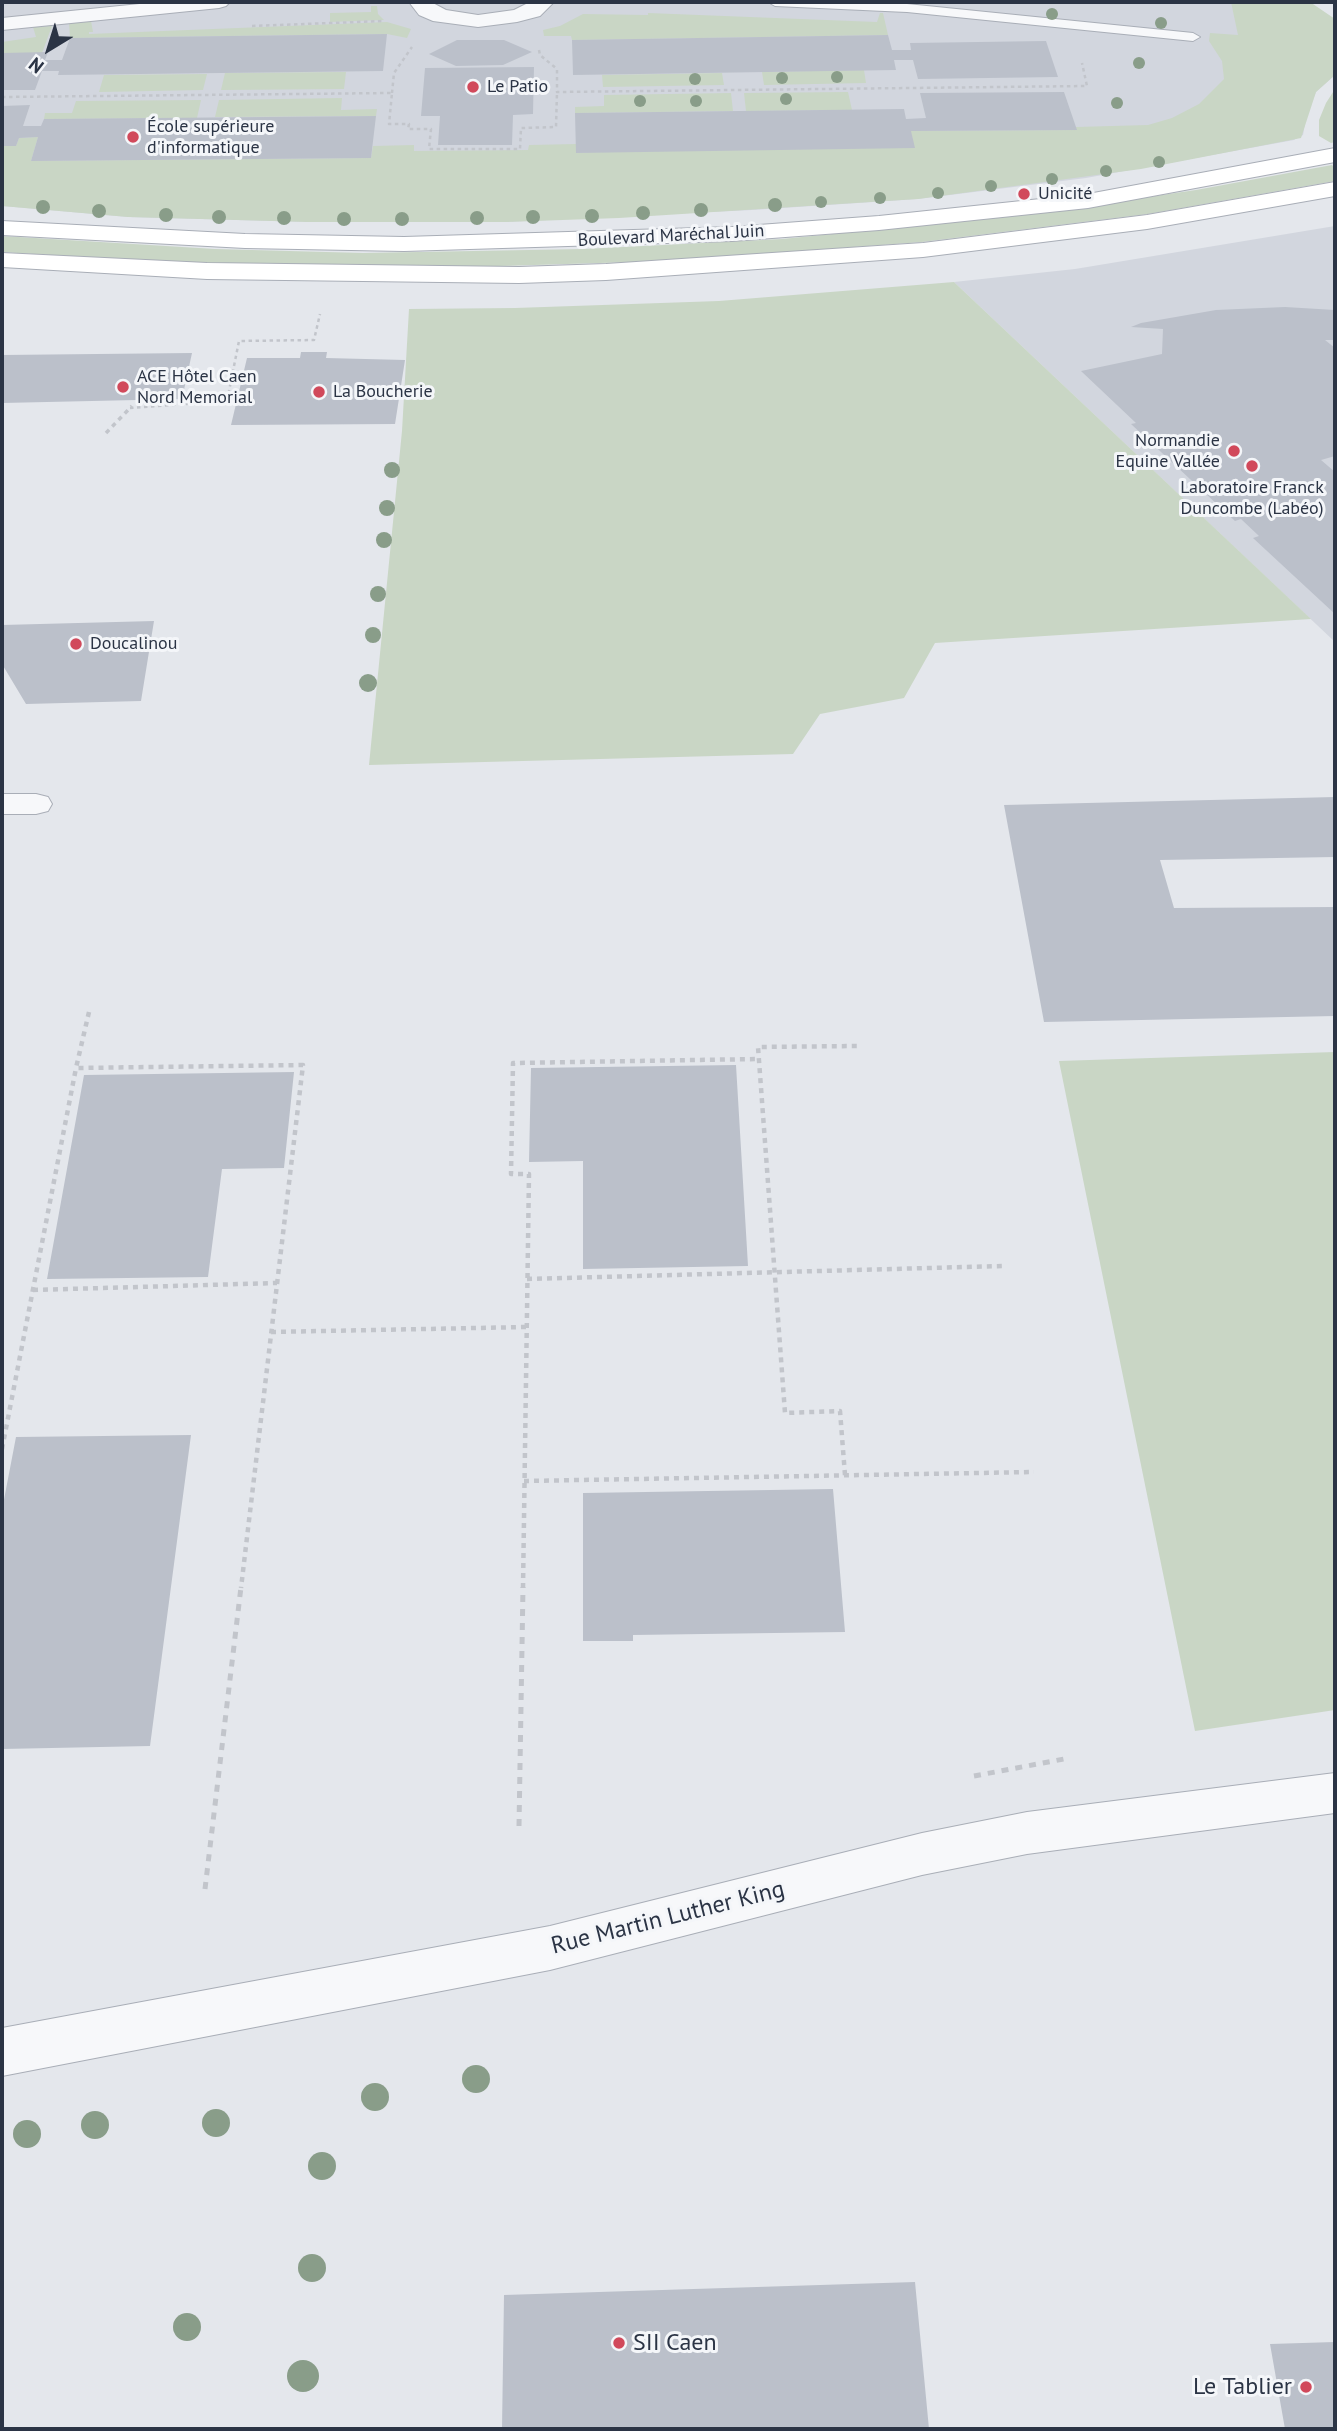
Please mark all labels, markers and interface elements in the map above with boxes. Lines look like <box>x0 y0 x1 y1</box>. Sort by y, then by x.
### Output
north arrow <box>14 14 84 84</box>
text: N <box>24 52 48 79</box>
place label: Le Patio <box>487 76 548 98</box>
marker: Le Patio <box>465 79 481 95</box>
place label: École supérieure d'informatique <box>147 116 274 158</box>
marker: École supérieure d'informatique <box>125 129 141 145</box>
place label: Unicité <box>1038 183 1092 205</box>
marker: Unicité <box>1016 186 1032 202</box>
street label: Boulevard Maréchal Juin <box>577 220 765 252</box>
place label: ACE Hôtel Caen Nord Memorial <box>137 366 257 408</box>
marker: ACE Hôtel Caen Nord Memorial <box>115 379 131 395</box>
place label: La Boucherie <box>333 381 433 403</box>
marker: La Boucherie <box>311 384 327 400</box>
place label: Normandie Equine Vallée <box>1116 430 1220 472</box>
marker: Normandie Equine Vallée <box>1226 443 1242 459</box>
marker: Laboratoire Franck Duncombe (Labéo) <box>1244 458 1260 474</box>
place label: Laboratoire Franck Duncombe (Labéo) <box>1180 477 1324 520</box>
place label: Doucalinou <box>90 633 177 655</box>
marker: Doucalinou <box>68 636 84 652</box>
street label: Rue Martin Luther King <box>548 1875 788 1961</box>
place label: SII Caen <box>633 2329 717 2357</box>
marker: SII Caen <box>611 2335 627 2351</box>
place label: Le Tablier <box>1193 2373 1292 2401</box>
marker: Le Tablier <box>1298 2379 1314 2395</box>

